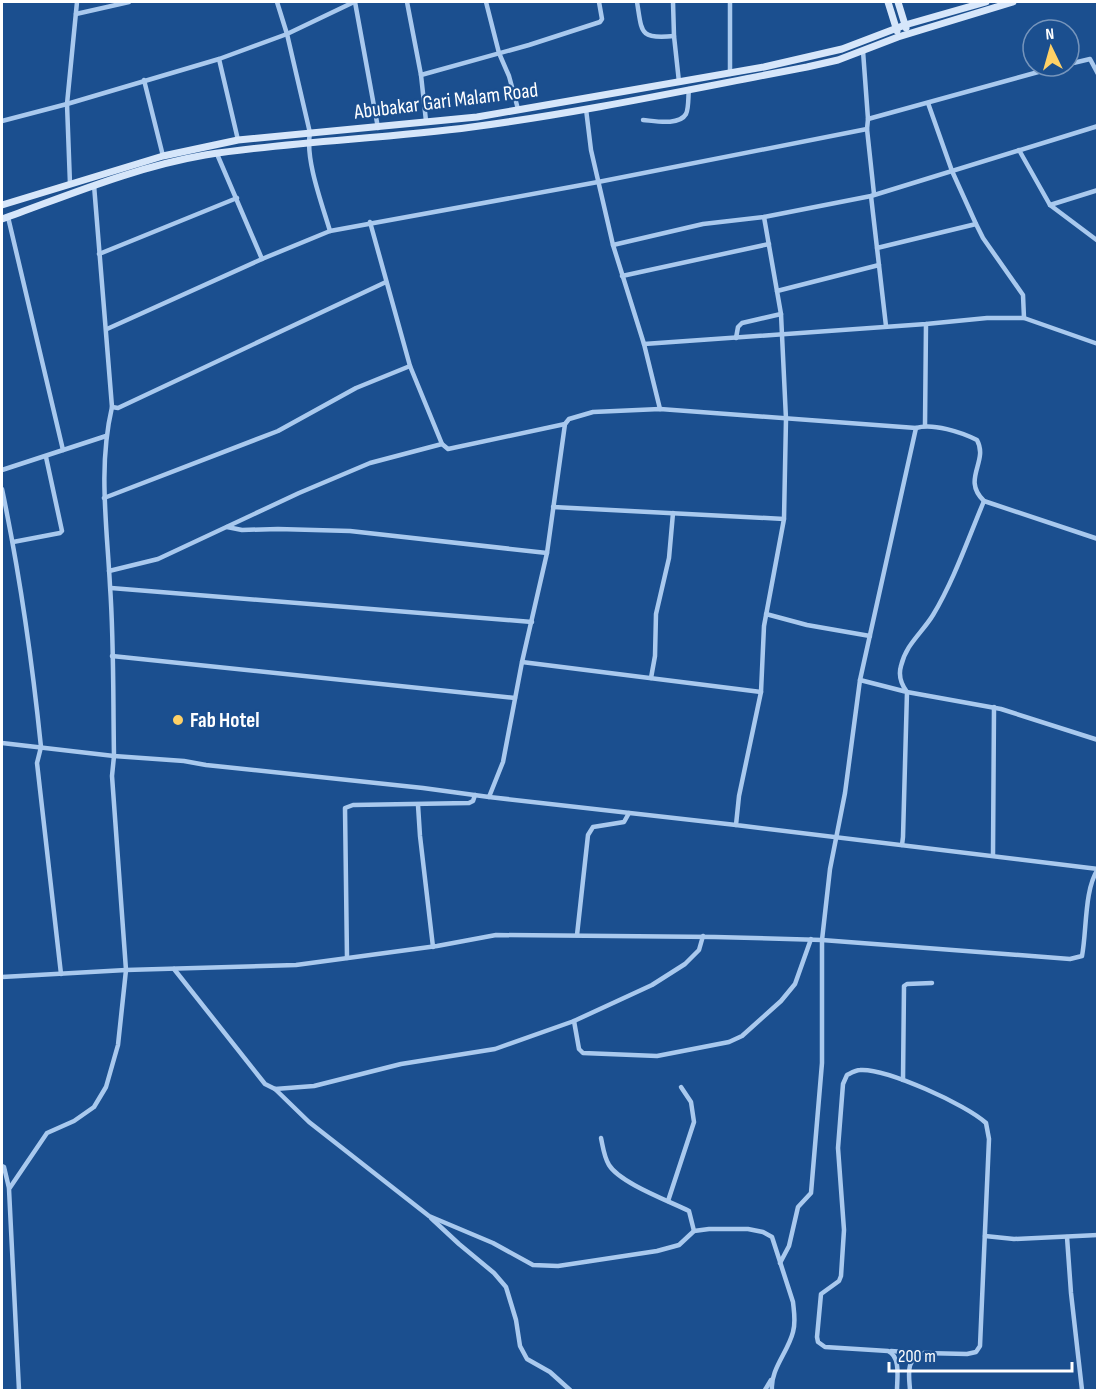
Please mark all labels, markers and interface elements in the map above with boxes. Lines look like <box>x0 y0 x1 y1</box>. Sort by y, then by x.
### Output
north arrow <box>1021 18 1081 78</box>
text: N <box>1045 25 1055 44</box>
street label: Abubakar Gari Malam Road <box>352 77 539 125</box>
place label: Fab Hotel <box>190 708 259 733</box>
marker: Fab Hotel <box>171 713 185 727</box>
scale bar <box>889 1335 1072 1373</box>
text: 200 m <box>898 1346 936 1367</box>

